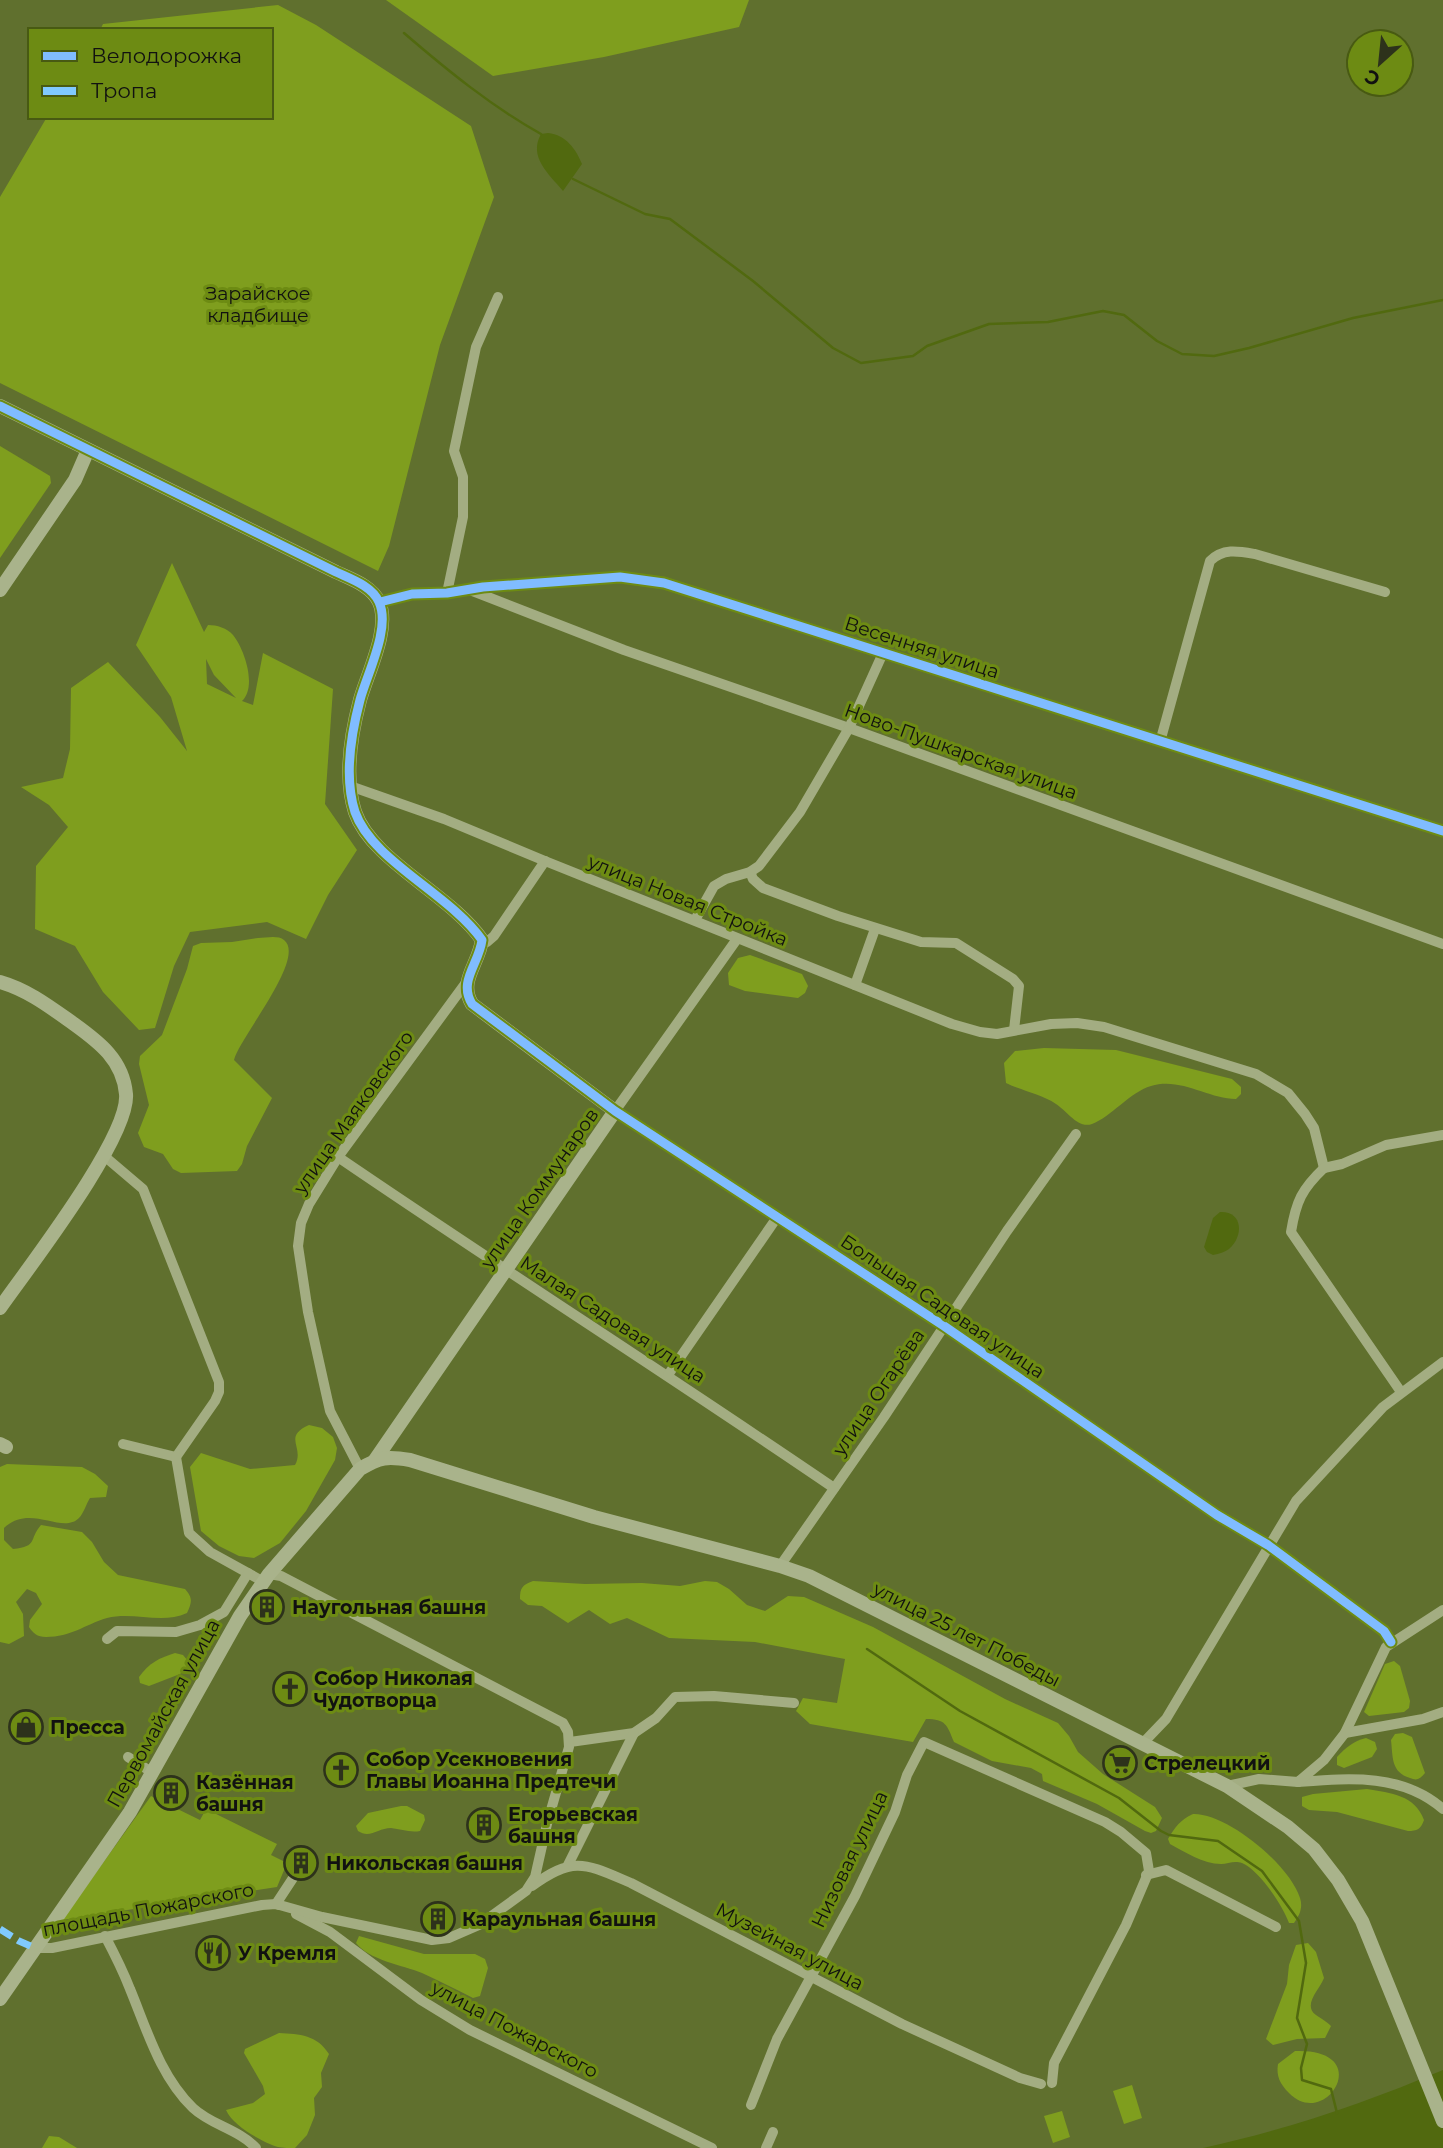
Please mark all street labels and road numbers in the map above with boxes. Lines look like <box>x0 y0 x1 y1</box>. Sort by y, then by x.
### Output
street label: Весенняя улица <box>842 612 1002 683</box>
street label: Ново-Пушкарская улица <box>841 699 1080 804</box>
street label: улица Новая Стройка <box>584 849 791 951</box>
street label: улица Маяковского <box>288 1026 418 1199</box>
street label: улица Коммунаров <box>475 1104 603 1274</box>
street label: Большая Садовая улица <box>836 1229 1049 1383</box>
street label: Малая Садовая улица <box>516 1251 710 1388</box>
street label: улица Огарёва <box>827 1325 929 1461</box>
street label: улица 25 лет Победы <box>868 1577 1064 1692</box>
street label: Первомайская улица <box>102 1615 225 1811</box>
street label: Низовая улица <box>806 1787 893 1931</box>
street label: площадь Пожарского <box>40 1878 256 1941</box>
street label: Музейная улица <box>712 1898 867 1995</box>
street label: улица Пожарского <box>427 1975 602 2083</box>

